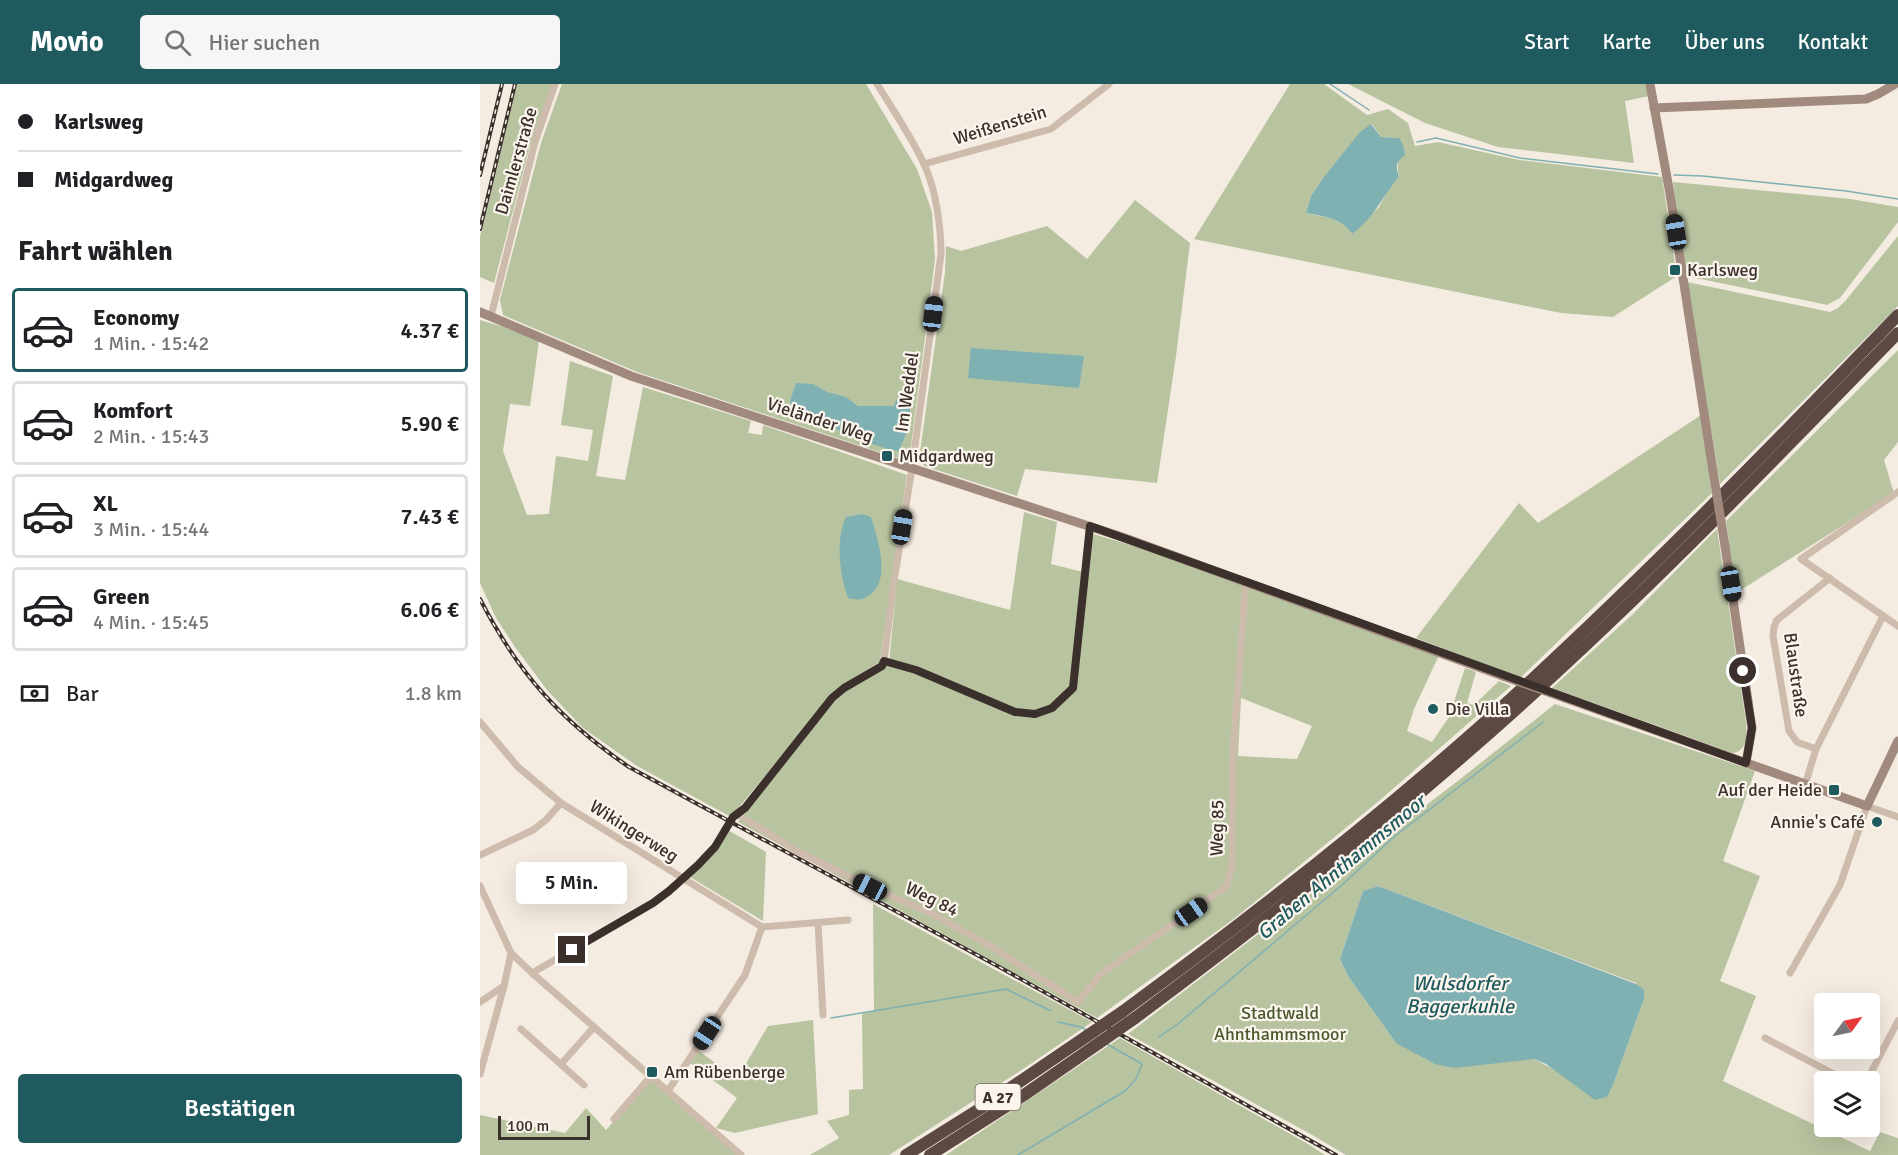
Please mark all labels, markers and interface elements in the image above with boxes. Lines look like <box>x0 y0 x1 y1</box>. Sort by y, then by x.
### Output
search box <box>140 15 560 69</box>
text: Movio <box>30 25 104 59</box>
icon: search <box>161 26 194 59</box>
text: Hier suchen <box>209 29 320 56</box>
text: Start <box>1524 29 1569 55</box>
text: Karte <box>1602 29 1651 55</box>
text: Über uns <box>1684 29 1765 55</box>
text: Kontakt <box>1798 29 1868 55</box>
street label: Weißenstein <box>951 100 1049 150</box>
street label: Daimlerstraße <box>490 105 542 217</box>
text: Karlsweg <box>54 108 143 135</box>
text: Midgardweg <box>54 166 173 193</box>
car <box>1664 213 1688 251</box>
text: Fahrt wählen <box>18 235 173 268</box>
place label: Karlsweg <box>1687 259 1758 281</box>
marker: Karlsweg <box>1668 263 1682 277</box>
car <box>922 295 944 333</box>
icon: car <box>21 303 75 357</box>
text: Economy <box>93 304 179 331</box>
text: 4.37 € <box>401 317 459 344</box>
text: 1 Min. · 15:42 <box>93 331 209 356</box>
street label: Im Weddel <box>890 351 924 433</box>
street label: Vieländer Weg <box>764 392 876 448</box>
icon: car <box>21 396 75 450</box>
text: Komfort <box>93 397 173 424</box>
text: 5.90 € <box>401 410 459 437</box>
text: 2 Min. · 15:43 <box>93 424 209 449</box>
place label: Midgardweg <box>899 445 994 467</box>
marker: Midgardweg <box>880 449 894 463</box>
icon: car <box>21 489 75 543</box>
text: XL <box>93 490 118 517</box>
text: 7.43 € <box>401 503 459 530</box>
car <box>890 508 914 546</box>
text: 3 Min. · 15:44 <box>93 517 209 542</box>
car <box>1719 565 1743 603</box>
icon: car <box>21 582 75 636</box>
text: Green <box>93 583 150 610</box>
text: 6.06 € <box>401 596 459 623</box>
text: 4 Min. · 15:45 <box>93 610 209 635</box>
street label: Blaustraße <box>1779 631 1813 719</box>
route start <box>1729 657 1756 684</box>
icon: cash <box>18 677 51 710</box>
text: Bar <box>66 680 99 707</box>
text: 1.8 km <box>405 681 462 706</box>
place label: Die Villa <box>1445 698 1509 720</box>
marker: Die Villa <box>1426 702 1440 716</box>
place label: Auf der Heide <box>1718 779 1822 801</box>
marker: Auf der Heide <box>1827 783 1841 797</box>
water label: Graben Ahnthammsmoor <box>1252 788 1433 945</box>
street label: Wikingerweg <box>586 795 682 867</box>
street label: Weg 85 <box>1206 800 1228 856</box>
place label: Annie's Café <box>1770 811 1865 833</box>
marker: Annie's Café <box>1870 815 1884 829</box>
callout: 5 Min. <box>516 863 628 905</box>
text: 5 Min. <box>545 870 598 895</box>
car <box>850 871 890 903</box>
street label: Weg 84 <box>902 877 962 921</box>
car <box>1171 894 1211 930</box>
route end <box>558 936 585 963</box>
water label: Wulsdorfer Baggerkuhle <box>1406 971 1515 1019</box>
north arrow <box>1814 993 1880 1059</box>
map controls <box>1814 993 1880 1137</box>
park label: Stadtwald Ahnthammsmoor <box>1214 1002 1346 1045</box>
car <box>690 1013 724 1053</box>
place label: Am Rübenberge <box>664 1061 785 1083</box>
marker: Am Rübenberge <box>645 1065 659 1079</box>
button: layers <box>1814 1071 1880 1137</box>
button: Bestätigen <box>18 1074 462 1143</box>
road number: A 27 <box>976 1084 1020 1110</box>
scale bar <box>498 1113 590 1140</box>
text: 100 m <box>507 1116 549 1136</box>

